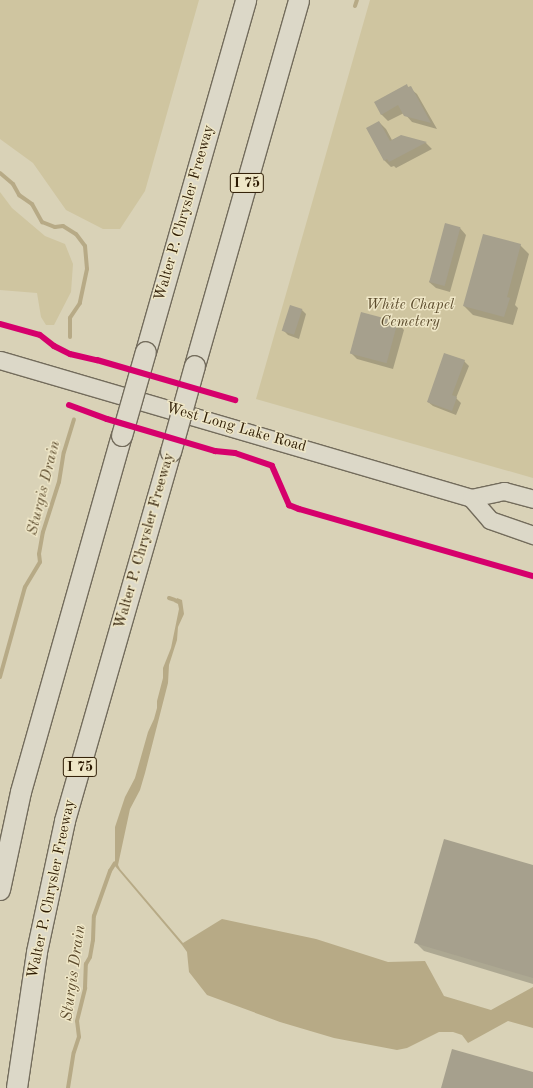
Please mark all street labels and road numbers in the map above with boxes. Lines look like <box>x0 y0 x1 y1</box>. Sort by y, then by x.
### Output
street label: Walter P. Chrysler Freeway <box>151 123 219 303</box>
road number: I 75 <box>229 171 265 195</box>
street label: West Long Lake Road <box>164 399 308 457</box>
street label: Walter P. Chrysler Freeway <box>111 451 179 631</box>
road number: I 75 <box>62 755 98 779</box>
street label: Walter P. Chrysler Freeway <box>24 798 80 980</box>

